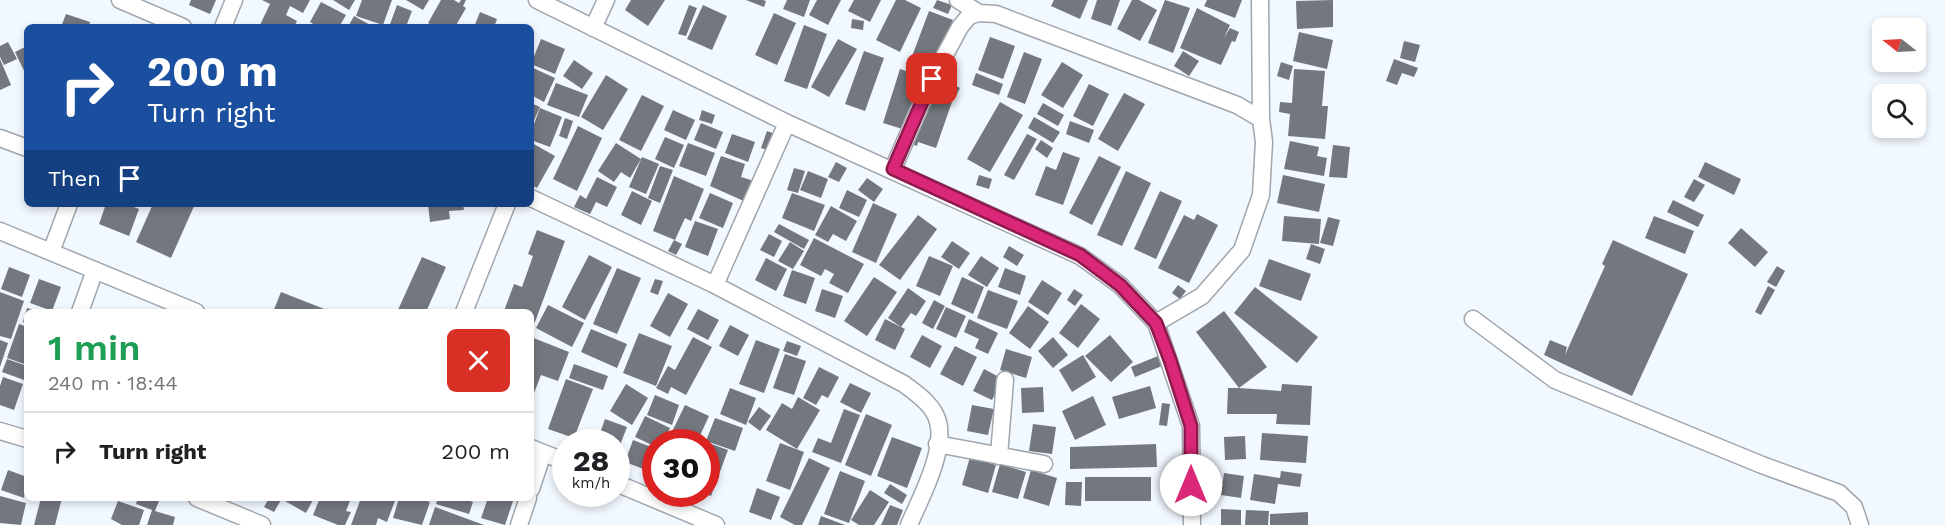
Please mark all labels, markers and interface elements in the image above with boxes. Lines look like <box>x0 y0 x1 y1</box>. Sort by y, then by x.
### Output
north arrow <box>1872 18 1926 72</box>
map controls <box>1872 18 1926 138</box>
text: 200 m <box>147 47 278 96</box>
icon: right <box>48 48 126 126</box>
pin <box>906 53 957 104</box>
icon: arrive <box>915 62 948 95</box>
button: search <box>1872 84 1926 138</box>
text: Turn right <box>147 97 276 129</box>
icon: arrive <box>113 162 146 195</box>
text: Then <box>48 166 101 191</box>
text: 1 min <box>48 327 140 369</box>
button: close <box>447 329 510 392</box>
text: 240 m · 18:44 <box>48 371 178 395</box>
speed limit sign: 30 <box>642 429 720 507</box>
icon: right <box>48 435 81 468</box>
text: Turn right <box>99 439 206 464</box>
text: 200 m <box>441 439 510 464</box>
text: 28 <box>573 443 609 478</box>
position arrow <box>1159 453 1223 517</box>
text: km/h <box>572 474 610 492</box>

